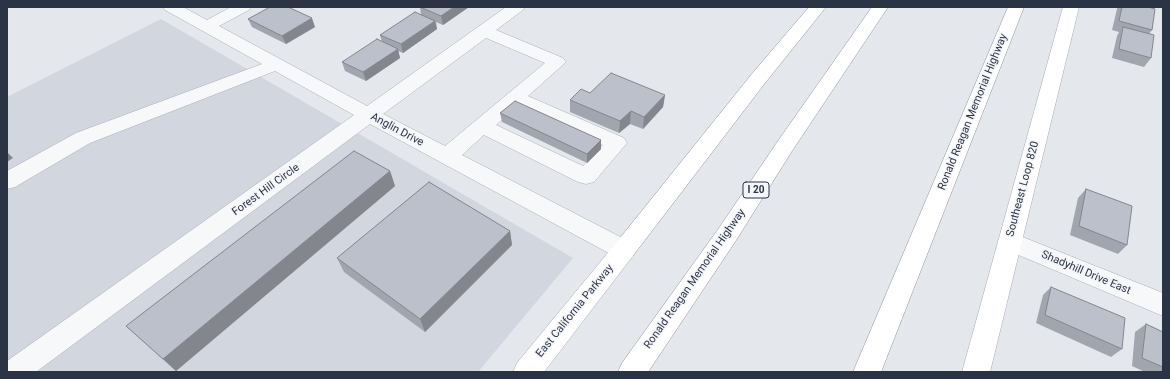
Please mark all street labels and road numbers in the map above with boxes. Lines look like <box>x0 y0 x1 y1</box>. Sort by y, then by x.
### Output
street label: Ronald Reagan Memorial Highway <box>935 32 1011 192</box>
street label: Anglin Drive <box>368 110 426 150</box>
street label: Southeast Loop 820 <box>1004 140 1042 238</box>
street label: Forest Hill Circle <box>230 161 302 219</box>
road number: I 20 <box>743 182 769 198</box>
street label: Ronald Reagan Memorial Highway <box>642 207 748 351</box>
street label: Shadyhill Drive East <box>1039 248 1133 298</box>
street label: East California Parkway <box>534 262 616 360</box>

